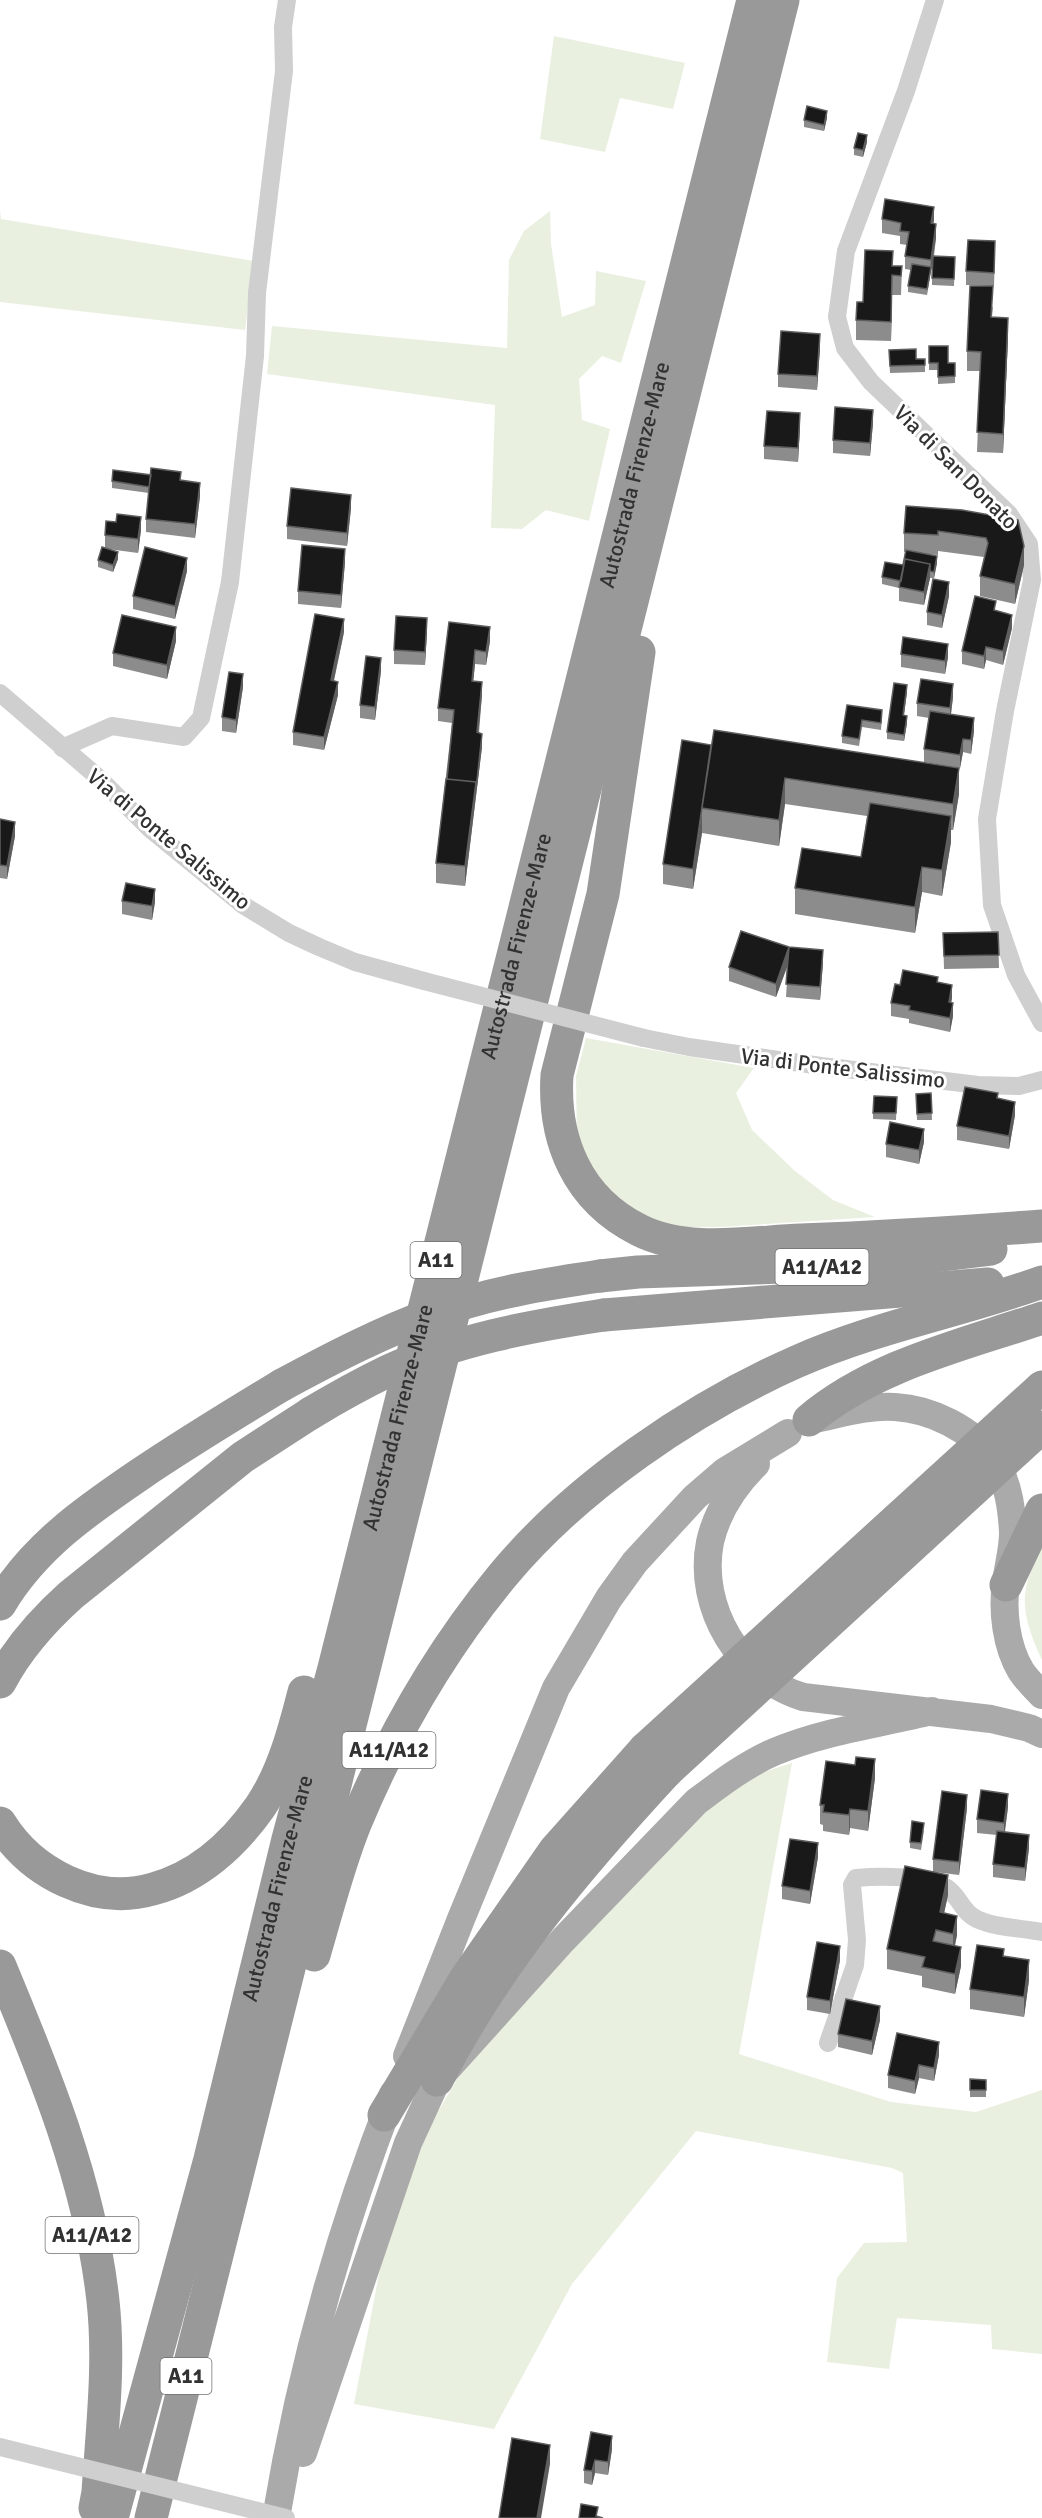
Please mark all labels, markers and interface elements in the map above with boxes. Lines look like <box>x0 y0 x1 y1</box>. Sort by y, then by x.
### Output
street label: Autostrada Firenze-Mare <box>592 359 675 591</box>
street label: Via di San Donato <box>888 399 1024 535</box>
street label: Via di Ponte Salissimo <box>82 763 256 915</box>
street label: Autostrada Firenze-Mare <box>474 830 557 1062</box>
street label: Via di Ponte Salissimo <box>739 1042 947 1094</box>
road number: A11 <box>410 1242 462 1278</box>
road number: A11/A12 <box>776 1249 868 1285</box>
street label: Autostrada Firenze-Mare <box>356 1301 438 1533</box>
road number: A11/A12 <box>342 1732 436 1768</box>
street label: Autostrada Firenze-Mare <box>235 1772 318 2004</box>
road number: A11/A12 <box>46 2217 138 2253</box>
road number: A11 <box>160 2358 212 2394</box>

